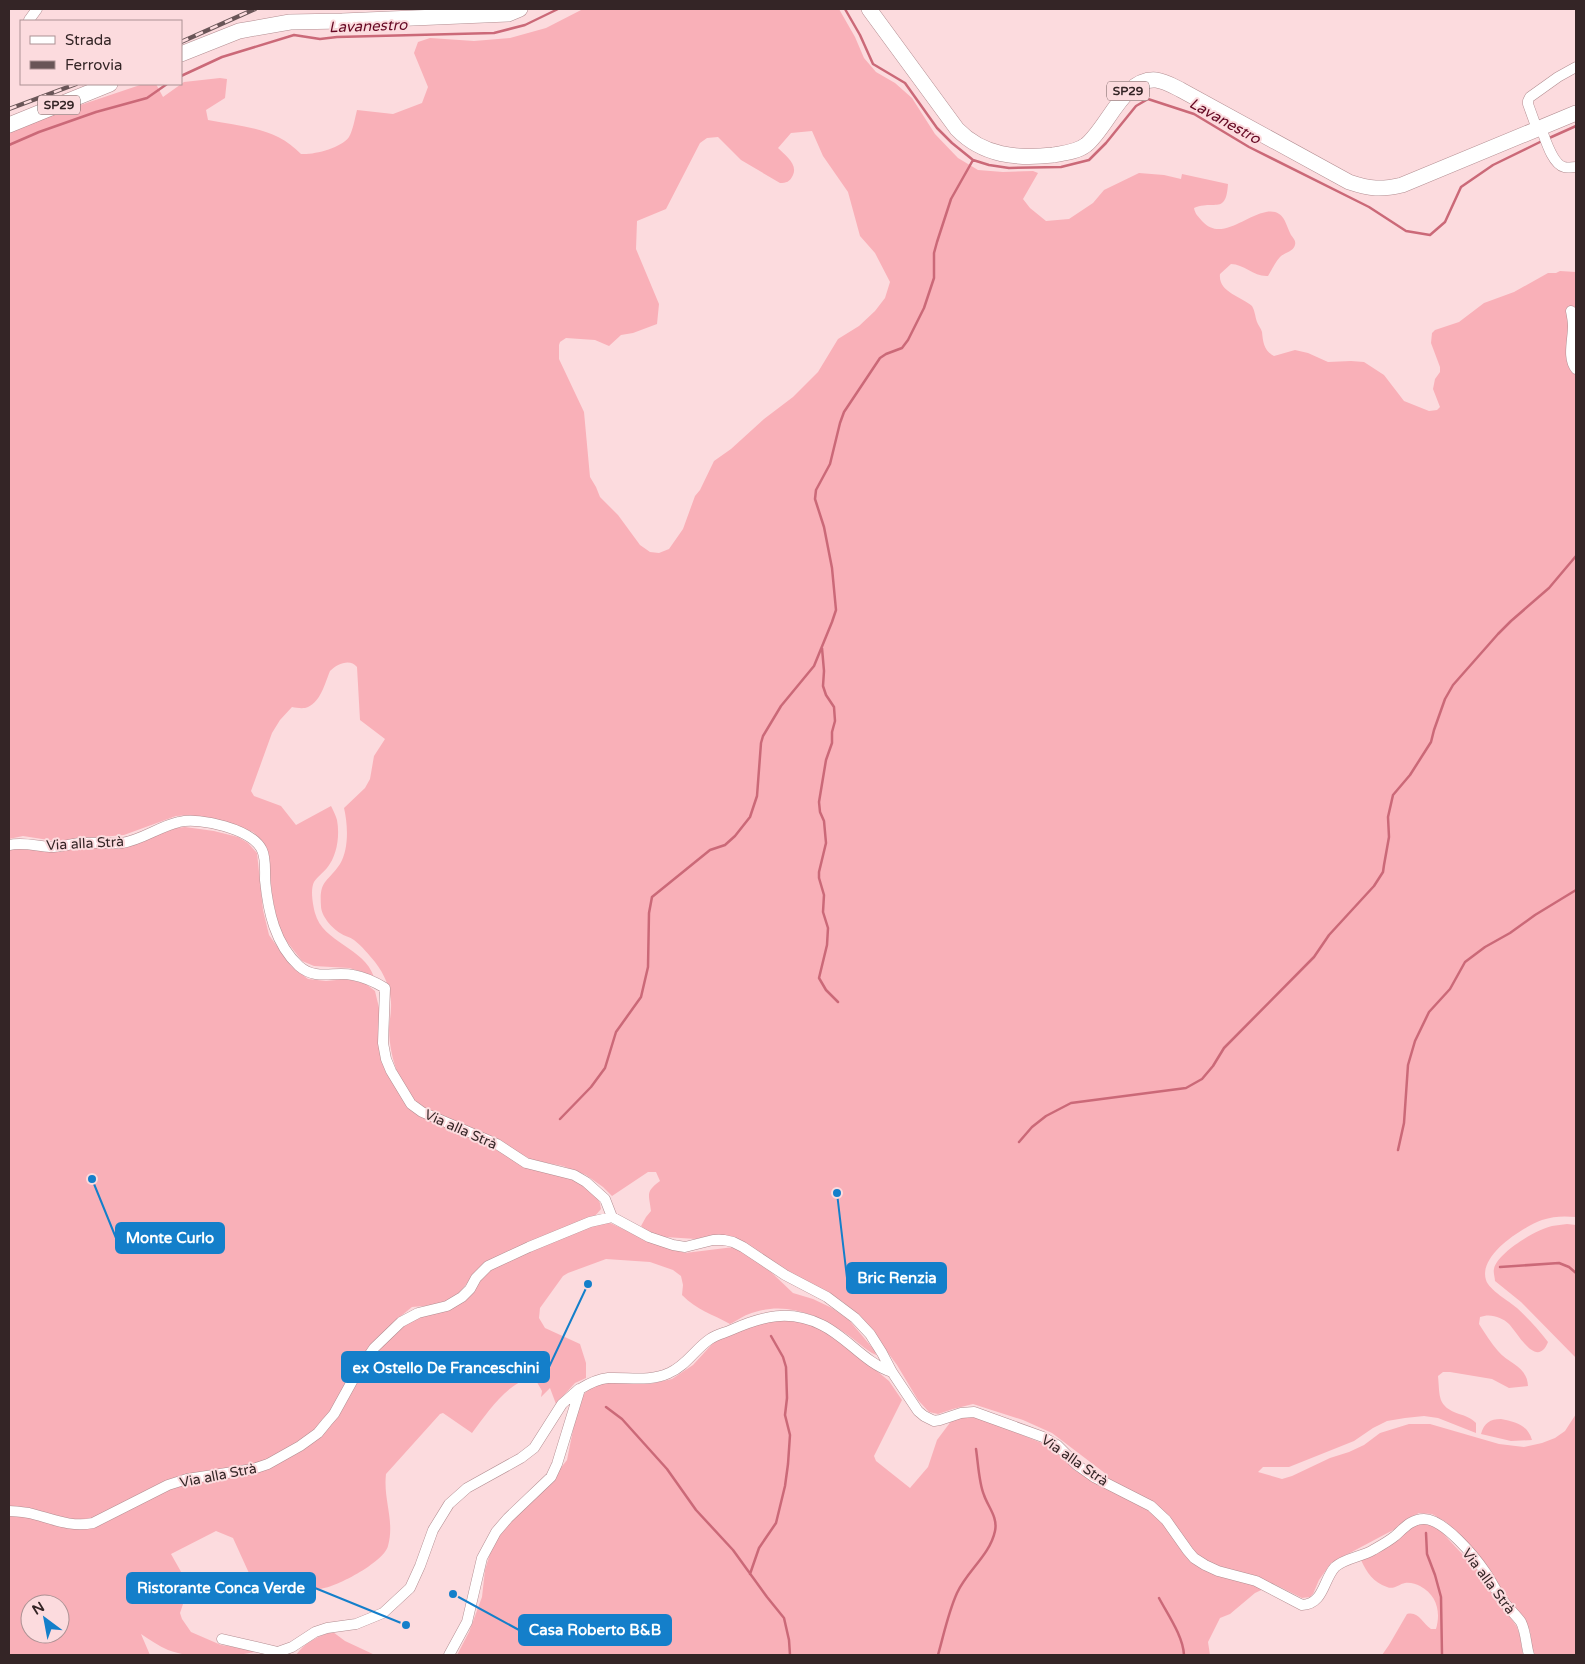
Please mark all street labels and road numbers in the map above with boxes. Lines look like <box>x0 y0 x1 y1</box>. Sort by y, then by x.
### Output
road number: SP29 <box>1107 82 1149 100</box>
road number: SP29 <box>38 96 80 114</box>
street label: Via alla Strà <box>46 833 124 854</box>
street label: Via alla Strà <box>422 1106 500 1153</box>
street label: Via alla Strà <box>1038 1431 1111 1490</box>
street label: Via alla Strà <box>178 1460 258 1491</box>
street label: Via alla Strà <box>1458 1545 1519 1617</box>

